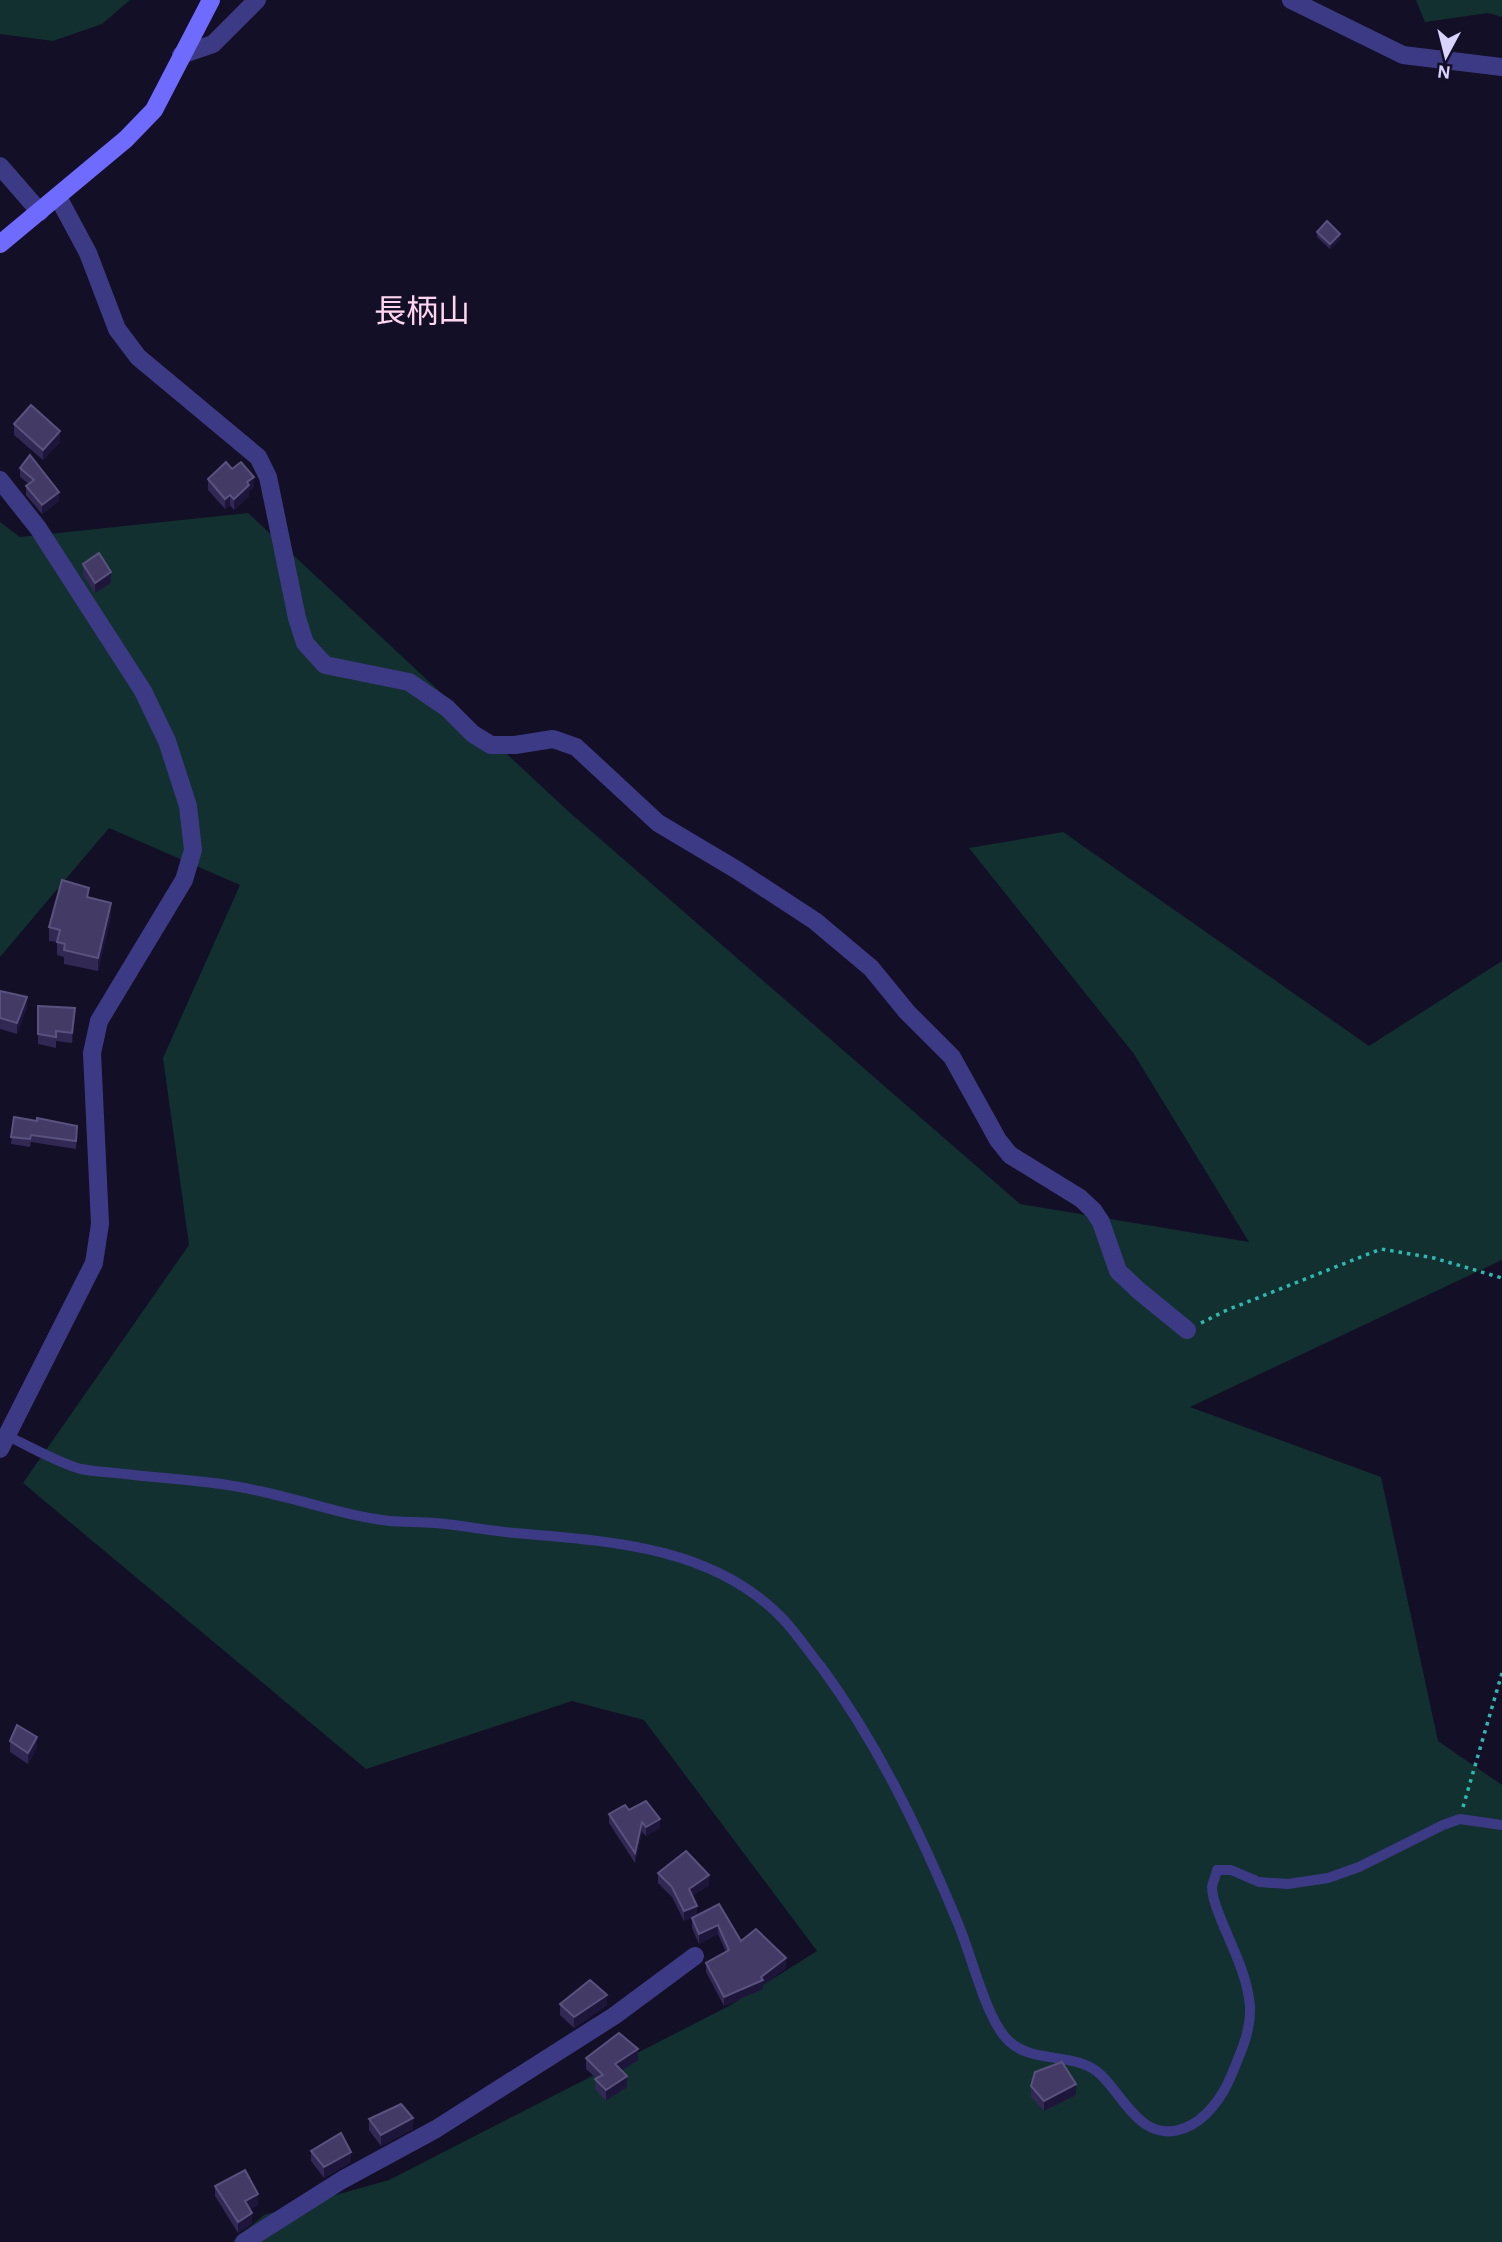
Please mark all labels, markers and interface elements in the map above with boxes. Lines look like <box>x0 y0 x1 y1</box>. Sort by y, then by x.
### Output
north arrow <box>1411 21 1481 91</box>
text: N <box>1436 61 1452 82</box>
district label: 長柄山 <box>374 295 470 328</box>

